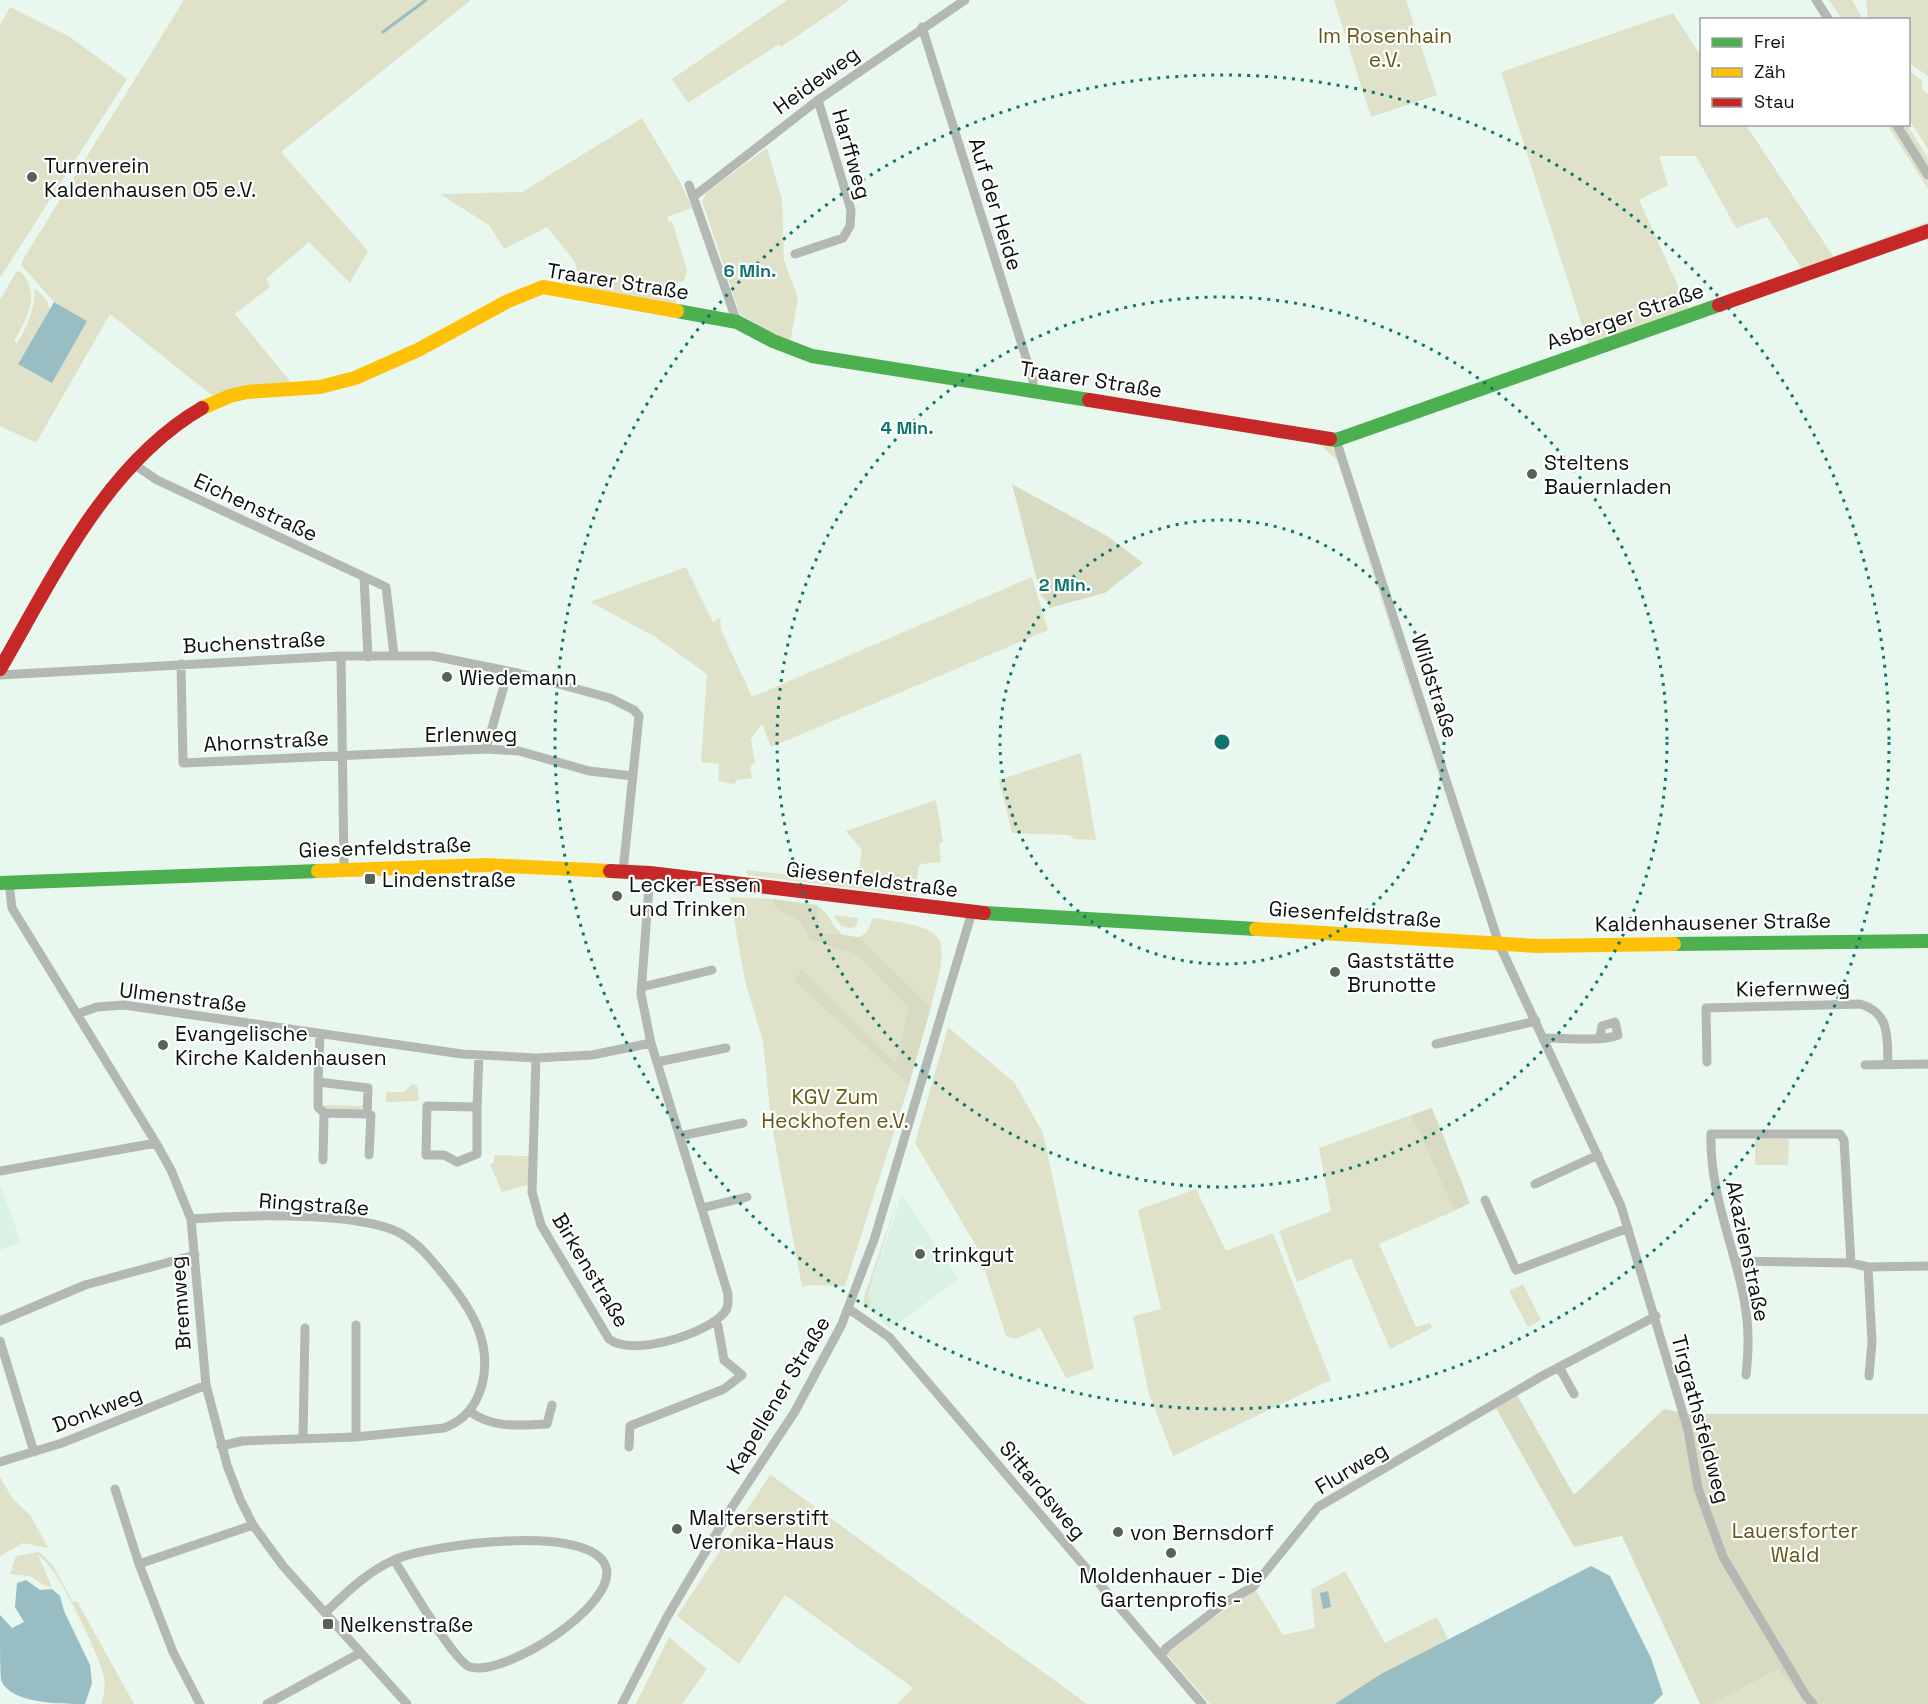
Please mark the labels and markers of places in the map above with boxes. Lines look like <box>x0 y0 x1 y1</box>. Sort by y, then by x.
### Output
place label: Turnverein Kaldenhausen 05 e.V. <box>44 152 256 203</box>
marker: Turnverein Kaldenhausen 05 e.V. <box>25 170 39 184</box>
place label: Steltens Bauernladen <box>1544 449 1672 500</box>
marker: Steltens Bauernladen <box>1525 467 1539 481</box>
place label: Wiedemann <box>459 664 577 691</box>
marker: Wiedemann <box>440 670 454 684</box>
centre of rings <box>1212 732 1232 752</box>
place label: Lindenstraße <box>382 866 516 893</box>
place label: Lecker Essen und Trinken <box>629 871 761 922</box>
marker: Lindenstraße <box>363 872 377 886</box>
marker: Lecker Essen und Trinken <box>610 889 624 903</box>
place label: Gaststätte Brunotte <box>1347 947 1455 998</box>
marker: Gaststätte Brunotte <box>1328 965 1342 979</box>
place label: Evangelische Kirche Kaldenhausen <box>175 1020 387 1071</box>
marker: Evangelische Kirche Kaldenhausen <box>156 1038 170 1052</box>
place label: trinkgut <box>932 1241 1014 1268</box>
marker: trinkgut <box>913 1247 927 1261</box>
place label: Malterserstift Veronika-Haus <box>689 1504 834 1555</box>
place label: von Bernsdorf <box>1130 1519 1274 1546</box>
marker: Malterserstift Veronika-Haus <box>670 1522 684 1536</box>
marker: von Bernsdorf <box>1111 1525 1125 1539</box>
marker: Moldenhauer - Die Gartenprofis - <box>1164 1546 1178 1560</box>
place label: Moldenhauer - Die Gartenprofis - <box>1079 1562 1263 1613</box>
place label: Nelkenstraße <box>340 1611 473 1638</box>
marker: Nelkenstraße <box>321 1617 335 1631</box>

